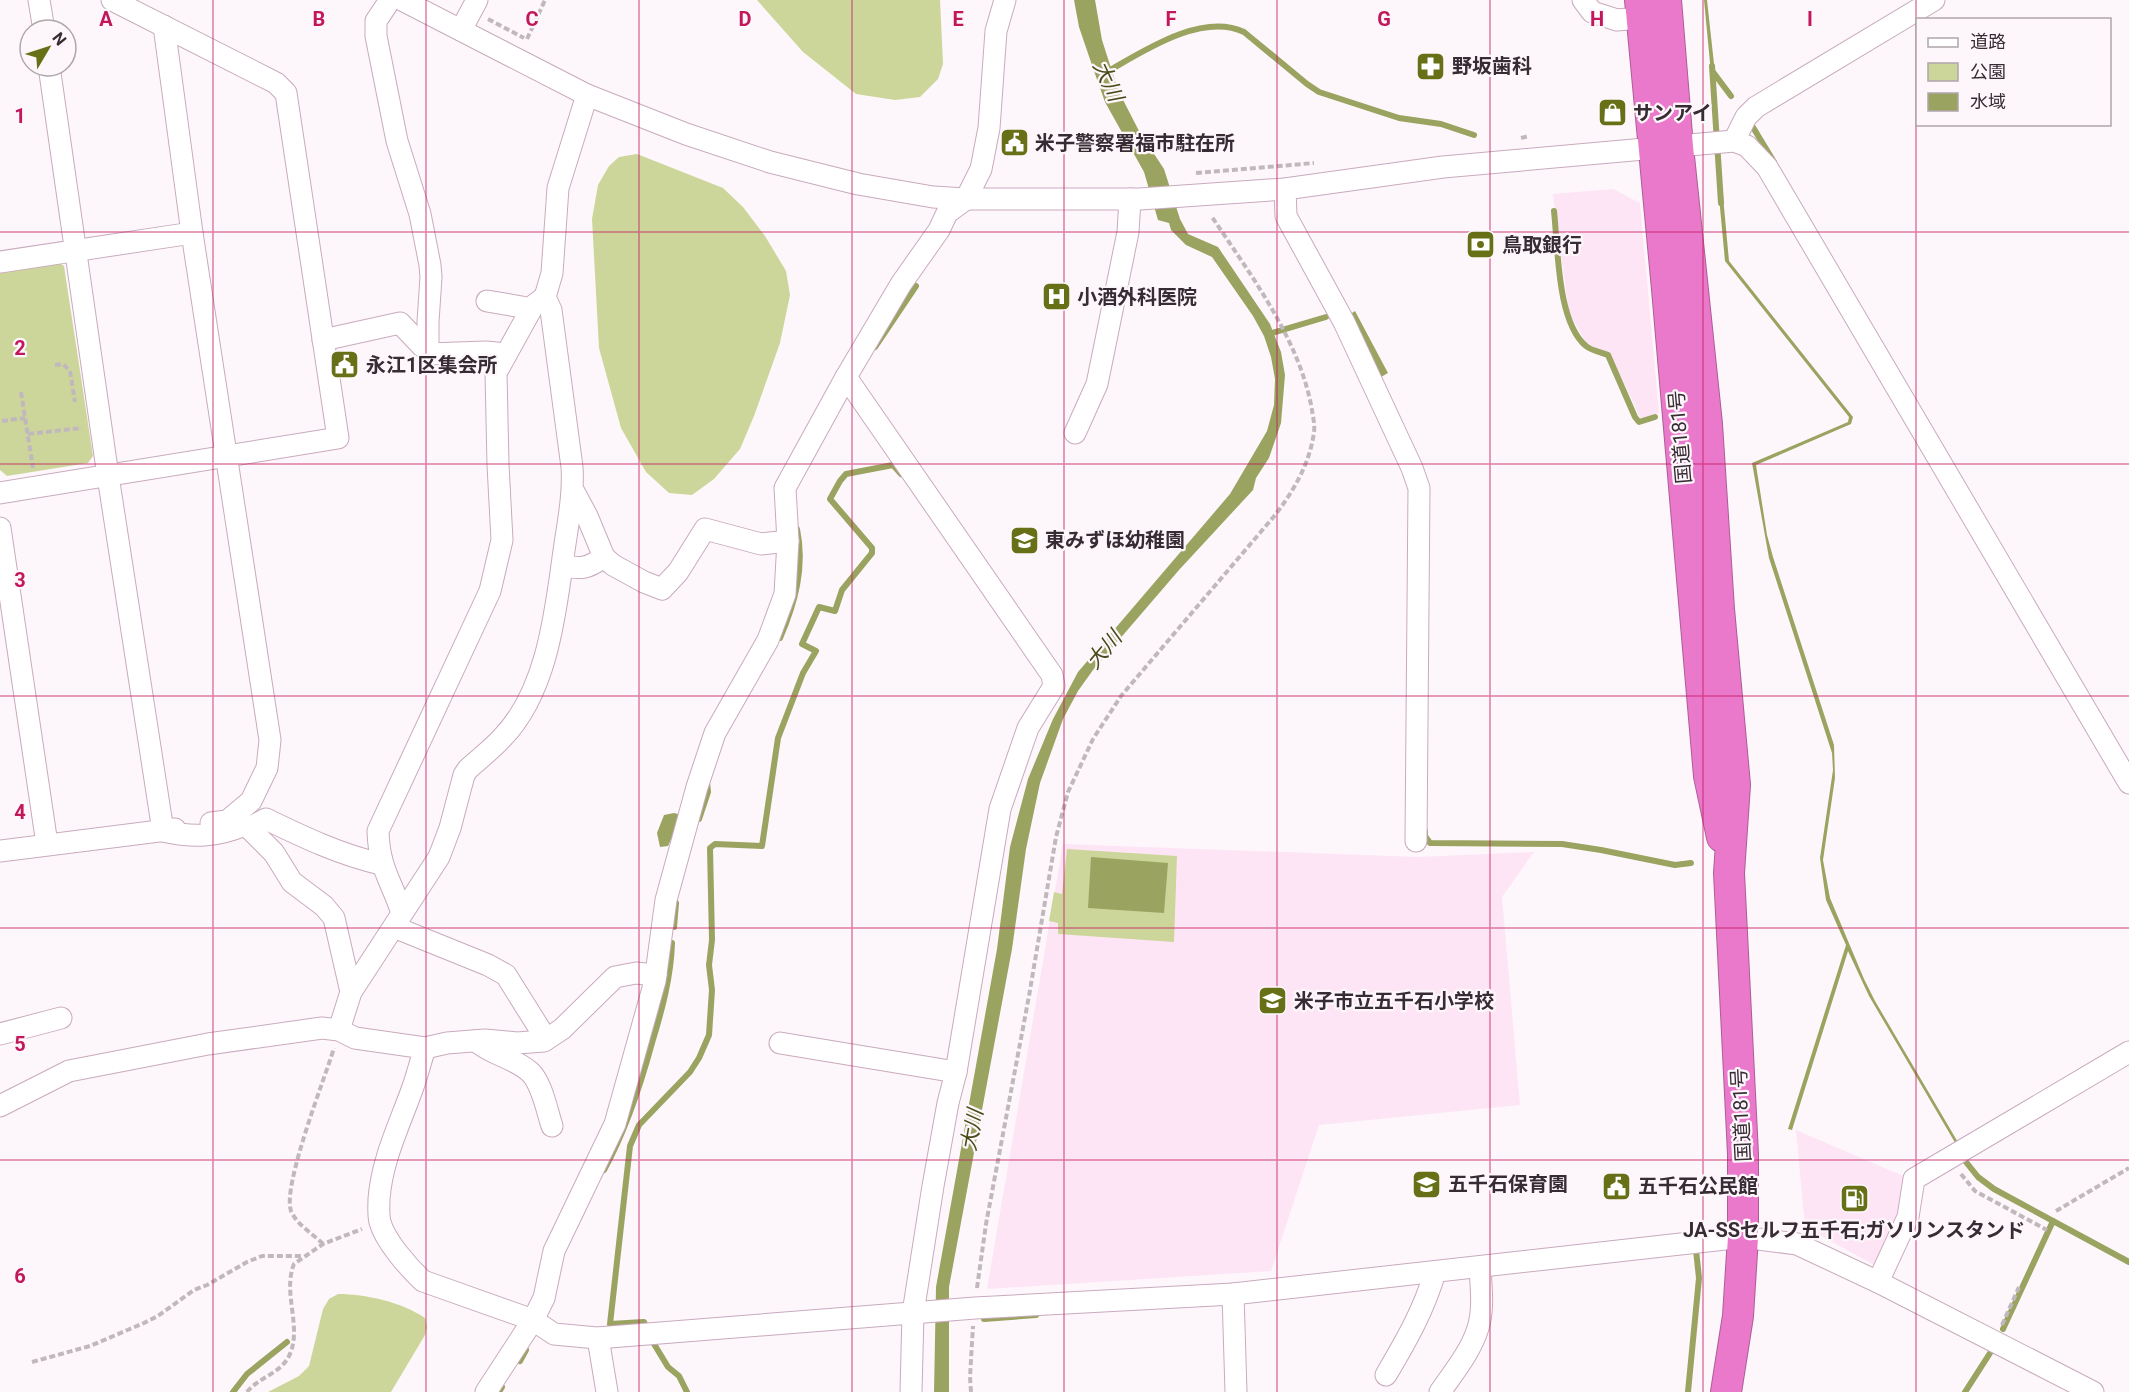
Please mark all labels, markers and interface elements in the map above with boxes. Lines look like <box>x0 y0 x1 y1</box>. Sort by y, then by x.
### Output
text: A <box>99 7 113 31</box>
text: B <box>313 7 325 31</box>
text: C <box>525 7 539 31</box>
text: D <box>739 7 752 31</box>
text: E <box>952 7 964 31</box>
text: F <box>1166 7 1177 31</box>
text: G <box>1377 7 1391 31</box>
text: H <box>1590 7 1604 31</box>
text: I <box>1807 7 1813 31</box>
north arrow <box>18 18 78 78</box>
legend <box>1916 18 2111 126</box>
text: N <box>48 29 70 49</box>
text: 道路 <box>1970 31 2006 52</box>
pharmacy icon: 野坂歯科 <box>1415 50 1447 82</box>
place label: 野坂歯科 <box>1452 54 1532 78</box>
water label: 大川 <box>1088 57 1129 107</box>
text: 公園 <box>1970 61 2006 82</box>
text: 水域 <box>1970 91 2006 112</box>
shop icon: サンアイ <box>1596 97 1628 129</box>
place label: サンアイ <box>1633 101 1712 125</box>
text: 1 <box>14 104 26 128</box>
public building icon: 米子警察署福市駐在所 <box>998 127 1030 159</box>
place label: 米子警察署福市駐在所 <box>1035 131 1235 155</box>
bank icon: 鳥取銀行 <box>1465 229 1497 261</box>
place label: 鳥取銀行 <box>1502 233 1582 257</box>
hospital icon: 小酒外科医院 <box>1040 281 1072 313</box>
place label: 小酒外科医院 <box>1077 285 1197 309</box>
text: 2 <box>14 336 26 360</box>
public building icon: 永江1区集会所 <box>329 349 361 381</box>
place label: 永江1区集会所 <box>366 353 497 377</box>
street label: 国道181号 <box>1664 389 1696 485</box>
school or university icon: 東みずほ幼稚園 <box>1008 524 1040 556</box>
place label: 東みずほ幼稚園 <box>1045 528 1185 552</box>
text: 3 <box>14 568 26 592</box>
water label: 大川 <box>1081 625 1128 674</box>
text: 4 <box>14 800 26 824</box>
school or university icon: 米子市立五千石小学校 <box>1257 985 1289 1017</box>
place label: 米子市立五千石小学校 <box>1294 989 1494 1013</box>
text: 5 <box>14 1032 26 1056</box>
street label: 国道181号 <box>1727 1068 1755 1162</box>
water label: 大川 <box>957 1105 988 1153</box>
school or university icon: 五千石保育園 <box>1411 1168 1443 1200</box>
public building icon: 五千石公民館 <box>1601 1170 1633 1202</box>
place label: 五千石保育園 <box>1448 1172 1568 1196</box>
place label: 五千石公民館 <box>1638 1174 1758 1198</box>
fuel station icon: JA-SSセルフ五千石;ガソリンスタンド <box>1838 1183 1870 1215</box>
place label: JA-SSセルフ五千石;ガソリンスタンド <box>1683 1218 2025 1242</box>
text: 6 <box>14 1264 26 1288</box>

